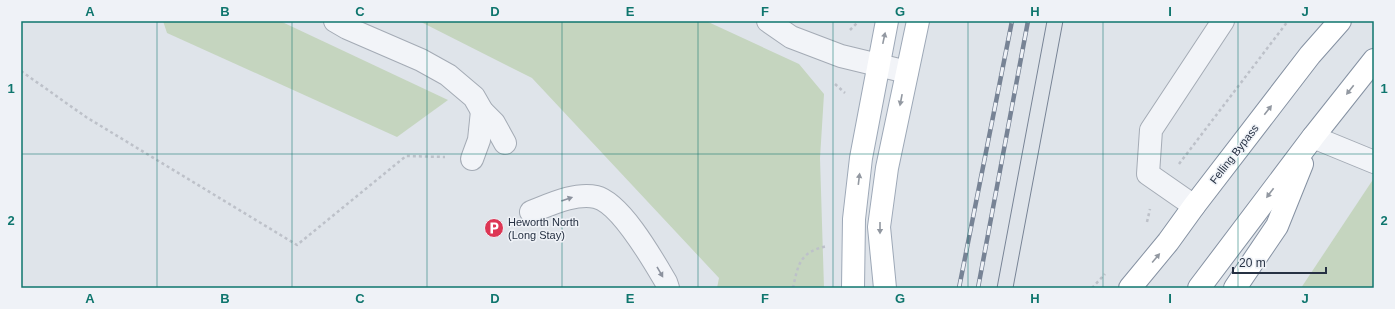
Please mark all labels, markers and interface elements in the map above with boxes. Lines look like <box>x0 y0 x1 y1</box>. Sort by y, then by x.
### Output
text: A <box>85 4 95 19</box>
text: B <box>220 4 230 19</box>
text: C <box>355 4 365 19</box>
text: D <box>490 4 500 19</box>
text: E <box>626 4 635 19</box>
text: F <box>761 4 769 19</box>
text: G <box>895 4 905 19</box>
text: H <box>1030 4 1040 19</box>
text: I <box>1168 4 1172 19</box>
text: J <box>1301 4 1309 19</box>
one-way arrow <box>881 31 887 44</box>
text: 1 <box>7 81 15 96</box>
text: 1 <box>1380 81 1388 96</box>
one-way arrow <box>1345 85 1354 96</box>
one-way arrow <box>898 94 904 106</box>
one-way arrow <box>1264 105 1272 116</box>
street label: Felling Bypass <box>1207 122 1261 186</box>
one-way arrow <box>855 173 862 185</box>
one-way arrow <box>1266 188 1274 199</box>
one-way arrow <box>562 196 574 202</box>
text: 2 <box>7 213 15 228</box>
text: 2 <box>1380 213 1388 228</box>
place label: Heworth North (Long Stay) <box>508 216 579 241</box>
parking icon: Heworth North (Long Stay) <box>483 217 505 239</box>
one-way arrow <box>877 222 883 235</box>
scale bar <box>1233 249 1326 275</box>
one-way arrow <box>1151 253 1160 264</box>
text: 20 m <box>1239 256 1266 270</box>
one-way arrow <box>657 266 664 278</box>
text: A <box>85 291 95 306</box>
text: B <box>220 291 230 306</box>
text: C <box>355 291 365 306</box>
text: D <box>490 291 500 306</box>
text: E <box>626 291 635 306</box>
text: F <box>761 291 769 306</box>
text: G <box>895 291 905 306</box>
text: H <box>1030 291 1040 306</box>
text: I <box>1168 291 1172 306</box>
text: J <box>1301 291 1309 306</box>

